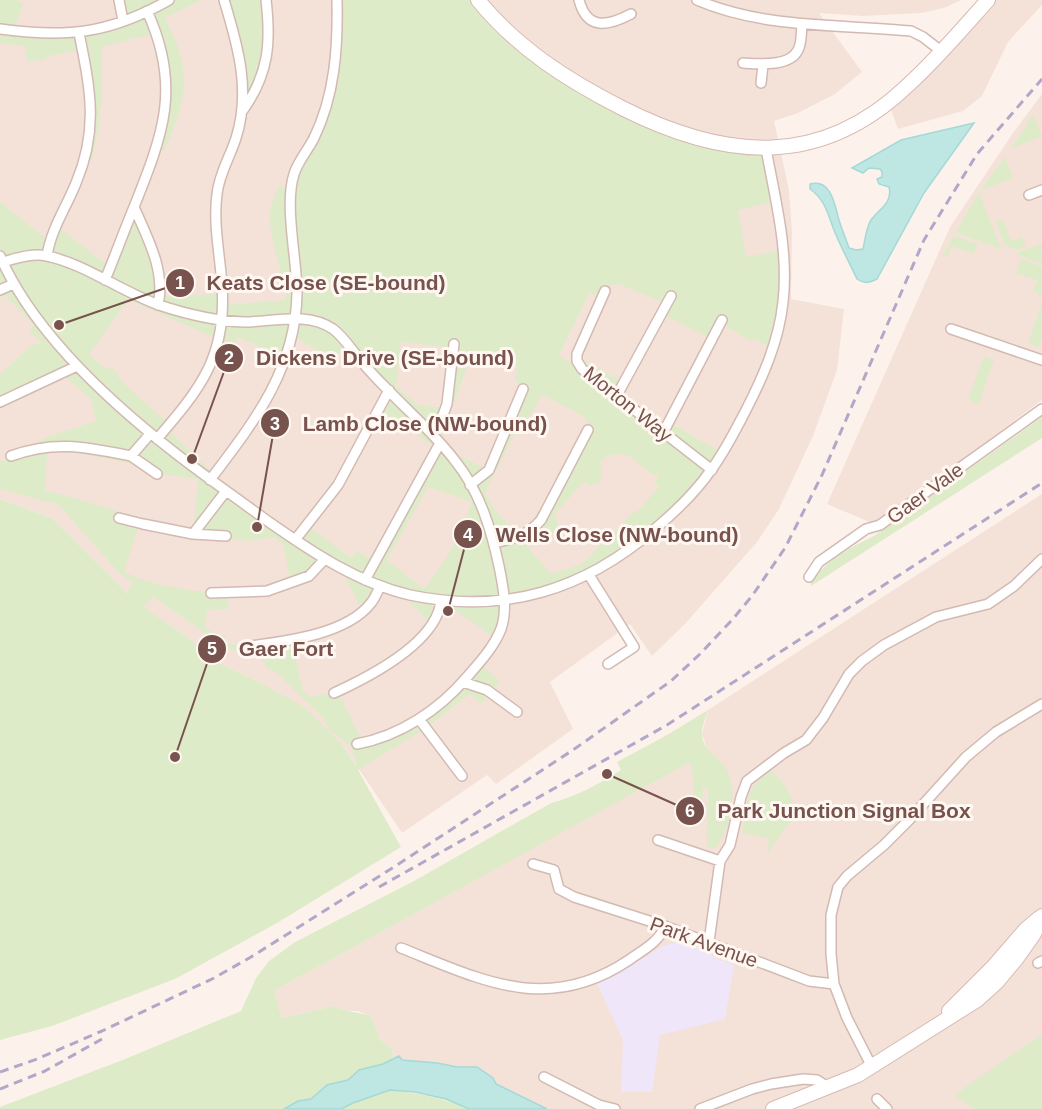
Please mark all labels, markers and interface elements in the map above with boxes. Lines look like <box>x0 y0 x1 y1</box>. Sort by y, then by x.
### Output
callout: Keats Close (SE-bound) <box>165 263 458 302</box>
text: Keats Close (SE-bound) <box>206 271 446 294</box>
text: 1 <box>175 273 185 293</box>
callout: Dickens Drive (SE-bound) <box>214 339 526 378</box>
text: Dickens Drive (SE-bound) <box>256 346 514 369</box>
text: 2 <box>224 348 234 368</box>
street label: Morton Way <box>579 362 677 446</box>
callout: Lamb Close (NW-bound) <box>260 404 559 443</box>
text: Lamb Close (NW-bound) <box>303 412 547 435</box>
text: 3 <box>270 414 280 434</box>
street label: Gaer Vale <box>883 458 967 528</box>
callout: Wells Close (NW-bound) <box>453 515 750 554</box>
text: Wells Close (NW-bound) <box>495 523 739 546</box>
text: 4 <box>463 525 473 545</box>
callout: Gaer Fort <box>197 629 345 668</box>
text: Gaer Fort <box>239 637 333 660</box>
text: 5 <box>207 639 217 659</box>
callout: Park Junction Signal Box <box>675 792 982 831</box>
text: Park Junction Signal Box <box>717 799 971 822</box>
text: 6 <box>685 801 695 821</box>
street label: Park Avenue <box>647 912 761 972</box>

